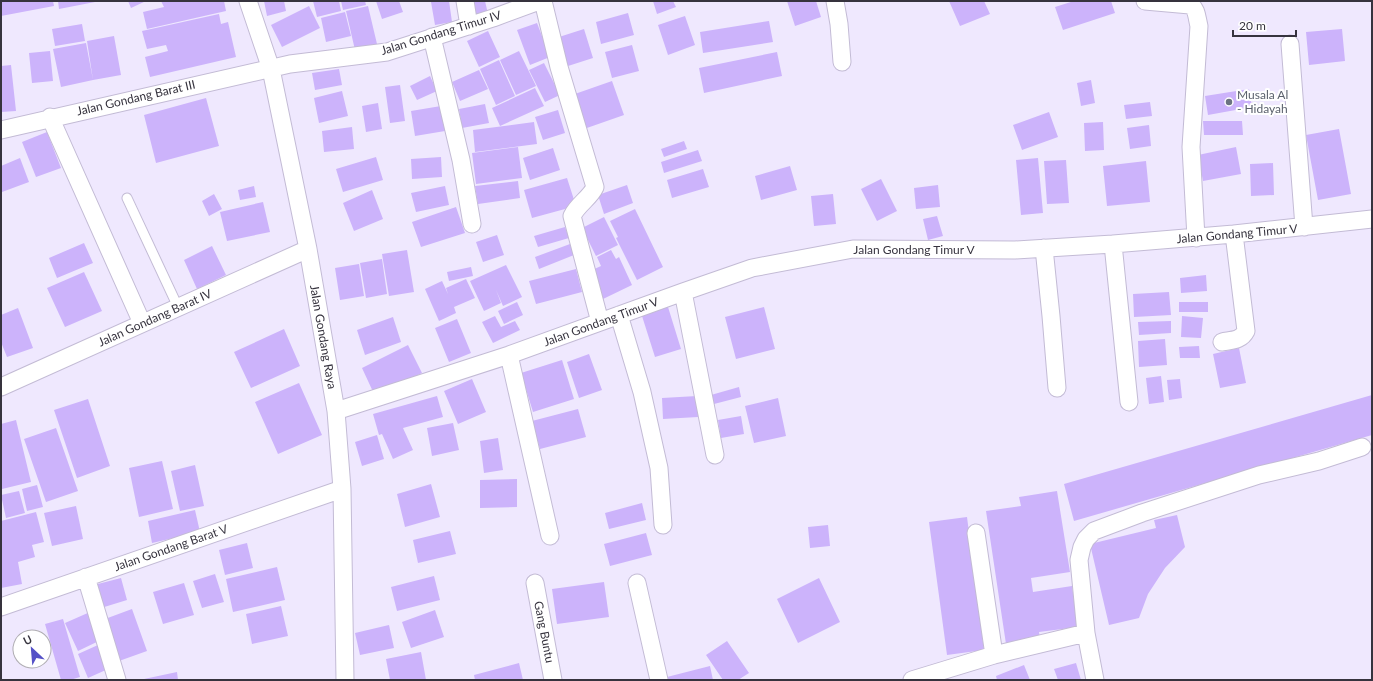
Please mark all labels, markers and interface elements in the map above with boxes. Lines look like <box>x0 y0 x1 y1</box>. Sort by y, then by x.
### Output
street label: Jalan Gondang Timur IV <box>379 7 504 58</box>
scale bar <box>1233 12 1296 38</box>
text: 20 m <box>1239 18 1266 33</box>
street label: Jalan Gondang Barat III <box>75 77 197 118</box>
place label: Musala Al - Hidayah <box>1237 87 1288 116</box>
marker: Musala Al - Hidayah <box>1224 97 1234 107</box>
street label: Jalan Gondang Timur V <box>1176 221 1299 246</box>
street label: Jalan Gondang Timur V <box>853 242 975 257</box>
street label: Jalan Gondang Raya <box>307 284 340 390</box>
street label: Jalan Gondang Barat IV <box>96 285 215 349</box>
street label: Jalan Gondang Timur V <box>541 293 661 349</box>
street label: Jalan Gondang Barat V <box>112 521 230 574</box>
street label: Gang Buntu <box>531 600 558 664</box>
north arrow <box>12 629 52 669</box>
text: U <box>21 632 34 647</box>

